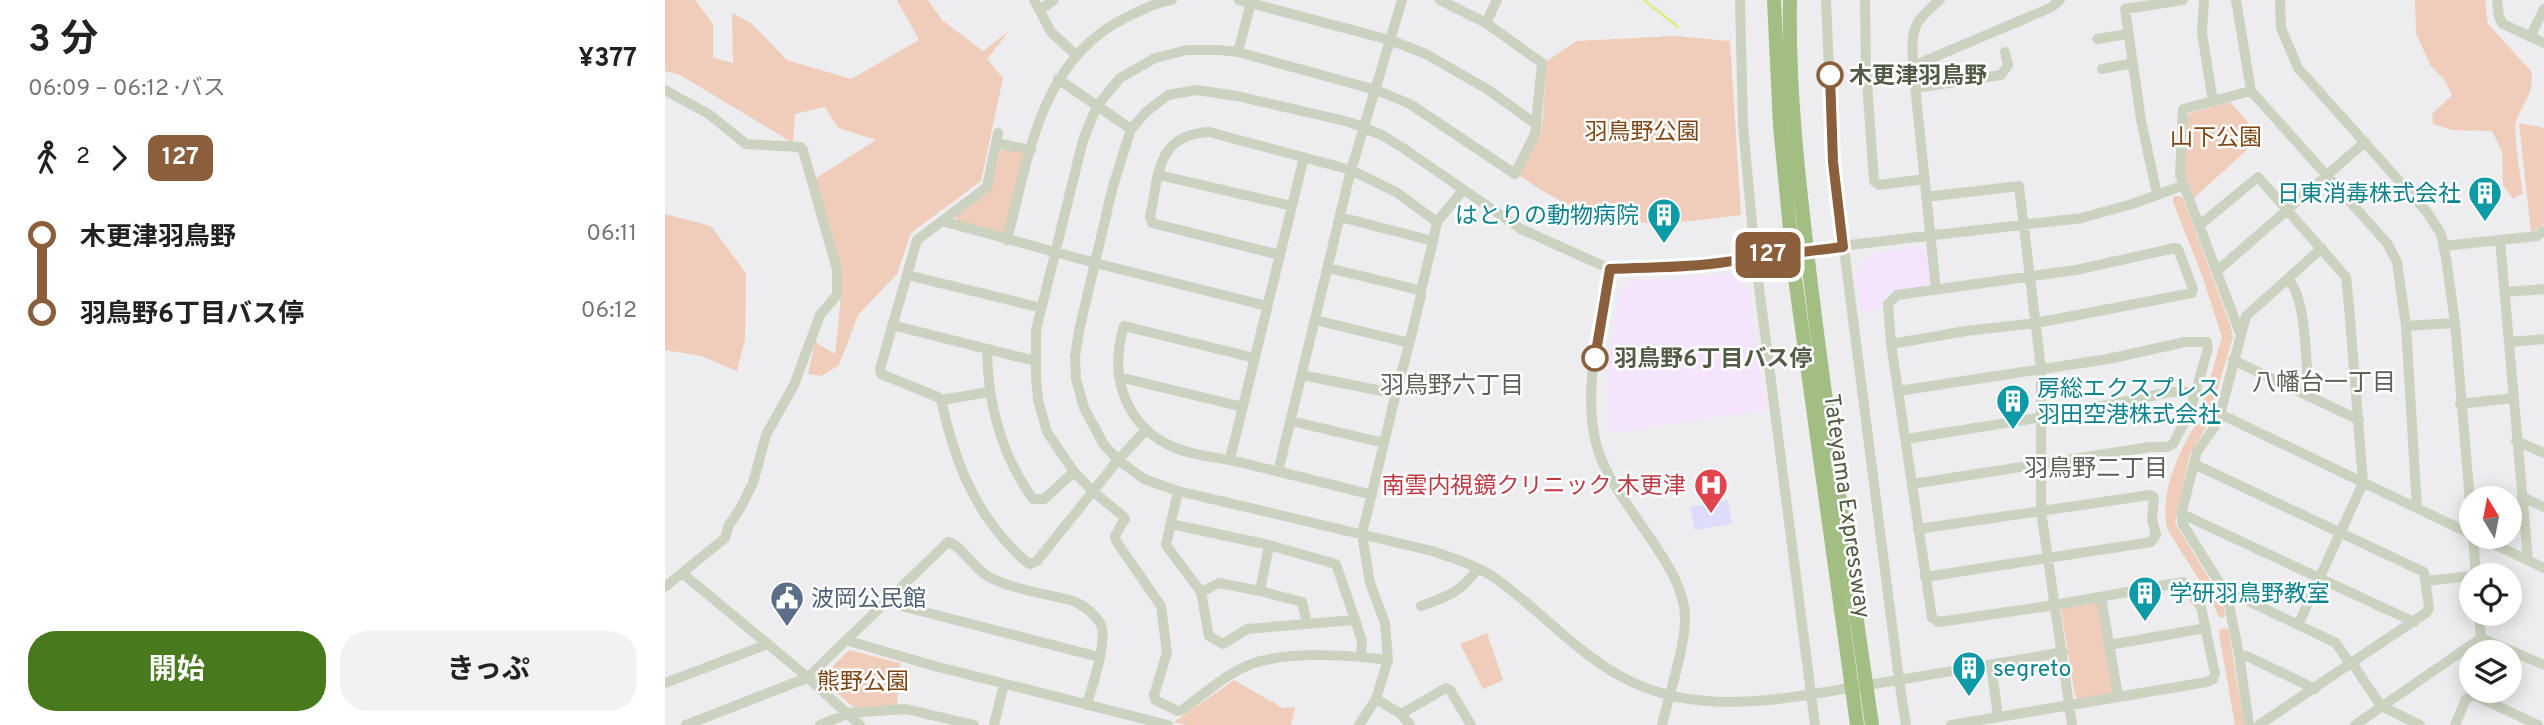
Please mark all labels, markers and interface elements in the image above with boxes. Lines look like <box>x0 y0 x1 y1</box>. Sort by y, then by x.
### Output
text: 3 分 <box>28 17 98 66</box>
text: ¥377 <box>578 43 637 76</box>
marker: 木更津羽鳥野 <box>1817 62 1843 88</box>
place label: 木更津羽鳥野 <box>1849 63 1987 92</box>
text: 06:09 – 06:12 · バス <box>28 75 226 104</box>
park label: 羽鳥野公園 <box>1585 119 1700 148</box>
park label: 山下公園 <box>2170 125 2262 154</box>
icon: walk <box>28 139 66 177</box>
icon: forward <box>100 139 138 177</box>
text: 2 <box>76 143 90 172</box>
text: 127 <box>162 143 199 173</box>
building icon: 日東消毒株式会社 <box>2466 174 2504 223</box>
place label: 日東消毒株式会社 <box>2277 181 2461 210</box>
building icon: はとりの動物病院 <box>1645 196 1683 245</box>
place label: はとりの動物病院 <box>1455 203 1639 232</box>
text: 06:11 <box>586 220 637 249</box>
text: 木更津羽鳥野 <box>80 222 236 255</box>
line badge: 127 <box>1728 232 1808 278</box>
text: 127 <box>1750 240 1786 270</box>
text: 06:12 <box>581 297 637 326</box>
text: 羽鳥野6丁目バス停 <box>80 299 304 332</box>
marker: 羽鳥野6丁目バス停 <box>1582 345 1608 371</box>
place label: 羽鳥野6丁目バス停 <box>1614 346 1812 375</box>
district label: 八幡台一丁目 <box>2252 369 2396 399</box>
district label: 羽鳥野六丁目 <box>1380 372 1524 402</box>
place label: 房総エクスプレス 羽田空港株式会社 <box>2037 376 2221 431</box>
building icon: 房総エクスプレス 羽田空港株式会社 <box>1994 382 2032 431</box>
street label: Tateyama Expressway <box>1815 392 1876 620</box>
district label: 羽鳥野二丁目 <box>2024 455 2168 485</box>
hospital icon: 南雲内視鏡クリニック 木更津 <box>1692 466 1730 515</box>
place label: 南雲内視鏡クリニック 木更津 <box>1382 473 1686 502</box>
north arrow <box>2459 486 2522 550</box>
map controls <box>2459 486 2522 703</box>
button: locate <box>2459 563 2522 626</box>
building icon: 学研羽鳥野教室 <box>2126 574 2164 623</box>
public building icon: 波岡公民館 <box>768 579 806 628</box>
place label: 学研羽鳥野教室 <box>2169 581 2330 610</box>
place label: 波岡公民館 <box>811 586 926 615</box>
button: 開始 <box>28 631 326 711</box>
button: きっぷ <box>340 631 637 711</box>
button: layers <box>2459 640 2522 703</box>
building icon: segreto <box>1950 649 1988 698</box>
place label: segreto <box>1993 656 2071 685</box>
park label: 熊野公園 <box>817 669 909 698</box>

